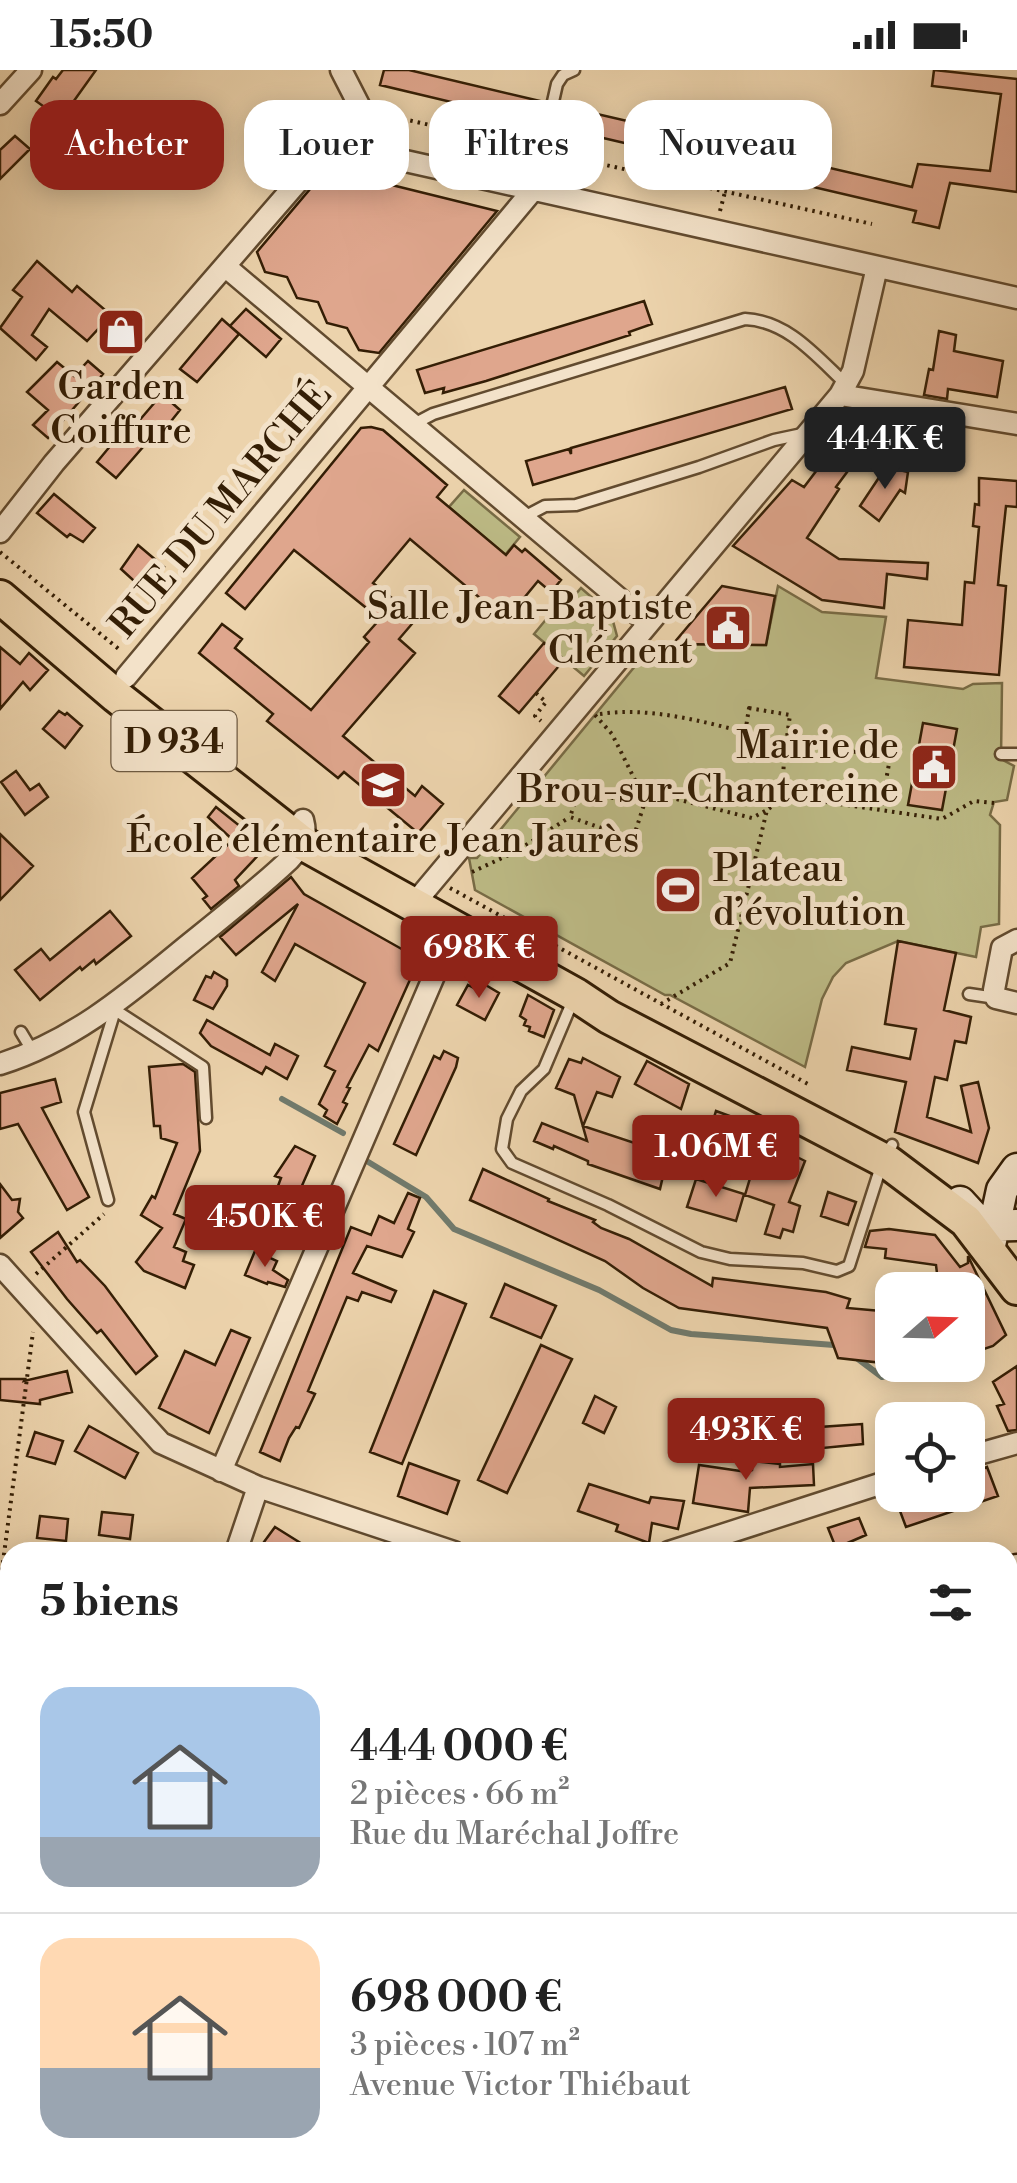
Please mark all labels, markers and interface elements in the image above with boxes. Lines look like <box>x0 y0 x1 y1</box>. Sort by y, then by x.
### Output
text: 15:50 <box>50 12 153 59</box>
chip: Acheter <box>30 100 224 190</box>
chip: Louer <box>244 100 409 190</box>
chip: Filtres <box>429 100 604 190</box>
chip: Nouveau <box>624 100 832 190</box>
shop icon: Garden Coiffure <box>95 306 147 358</box>
place label: Garden Coiffure <box>50 364 192 455</box>
street label: RUE DU MARCHÉ <box>98 370 342 648</box>
pin: 444K € <box>804 407 966 492</box>
text: 444K € <box>826 419 944 459</box>
place label: Salle Jean-Baptiste Clément <box>367 584 693 675</box>
public building icon: Salle Jean-Baptiste Clément <box>702 602 754 654</box>
road number: D 934 <box>111 711 236 771</box>
place label: Mairie de Brou-sur-Chantereine <box>516 723 899 814</box>
public building icon: Mairie de Brou-sur-Chantereine <box>908 741 960 793</box>
school or university icon: École élémentaire Jean Jaurès <box>357 759 409 811</box>
place label: École élémentaire Jean Jaurès <box>127 814 639 864</box>
place label: Plateau d’évolution <box>713 846 906 937</box>
sports icon: Plateau d’évolution <box>652 864 704 916</box>
pin: 698K € <box>398 916 560 1001</box>
text: 698K € <box>423 928 535 968</box>
pin: 1.06M € <box>624 1115 808 1200</box>
text: 1.06M € <box>654 1127 778 1167</box>
pin: 450K € <box>184 1185 346 1270</box>
text: 450K € <box>207 1197 323 1237</box>
north arrow <box>875 1272 985 1382</box>
map controls <box>875 1272 985 1512</box>
pin: 493K € <box>665 1398 827 1483</box>
button: locate <box>875 1402 985 1512</box>
text: 493K € <box>690 1410 802 1450</box>
icon: filters <box>923 1575 978 1630</box>
text: 5 biens <box>40 1576 179 1629</box>
text: 444 000 € <box>350 1721 568 1774</box>
icon: home <box>120 1727 240 1847</box>
text: 2 pièces · 66 m² <box>350 1774 570 1814</box>
text: Rue du Maréchal Joffre <box>350 1814 679 1854</box>
text: 698 000 € <box>350 1972 562 2025</box>
icon: home <box>120 1978 240 2098</box>
text: 3 pièces · 107 m² <box>350 2025 580 2065</box>
text: Avenue Victor Thiébaut <box>350 2065 691 2105</box>

